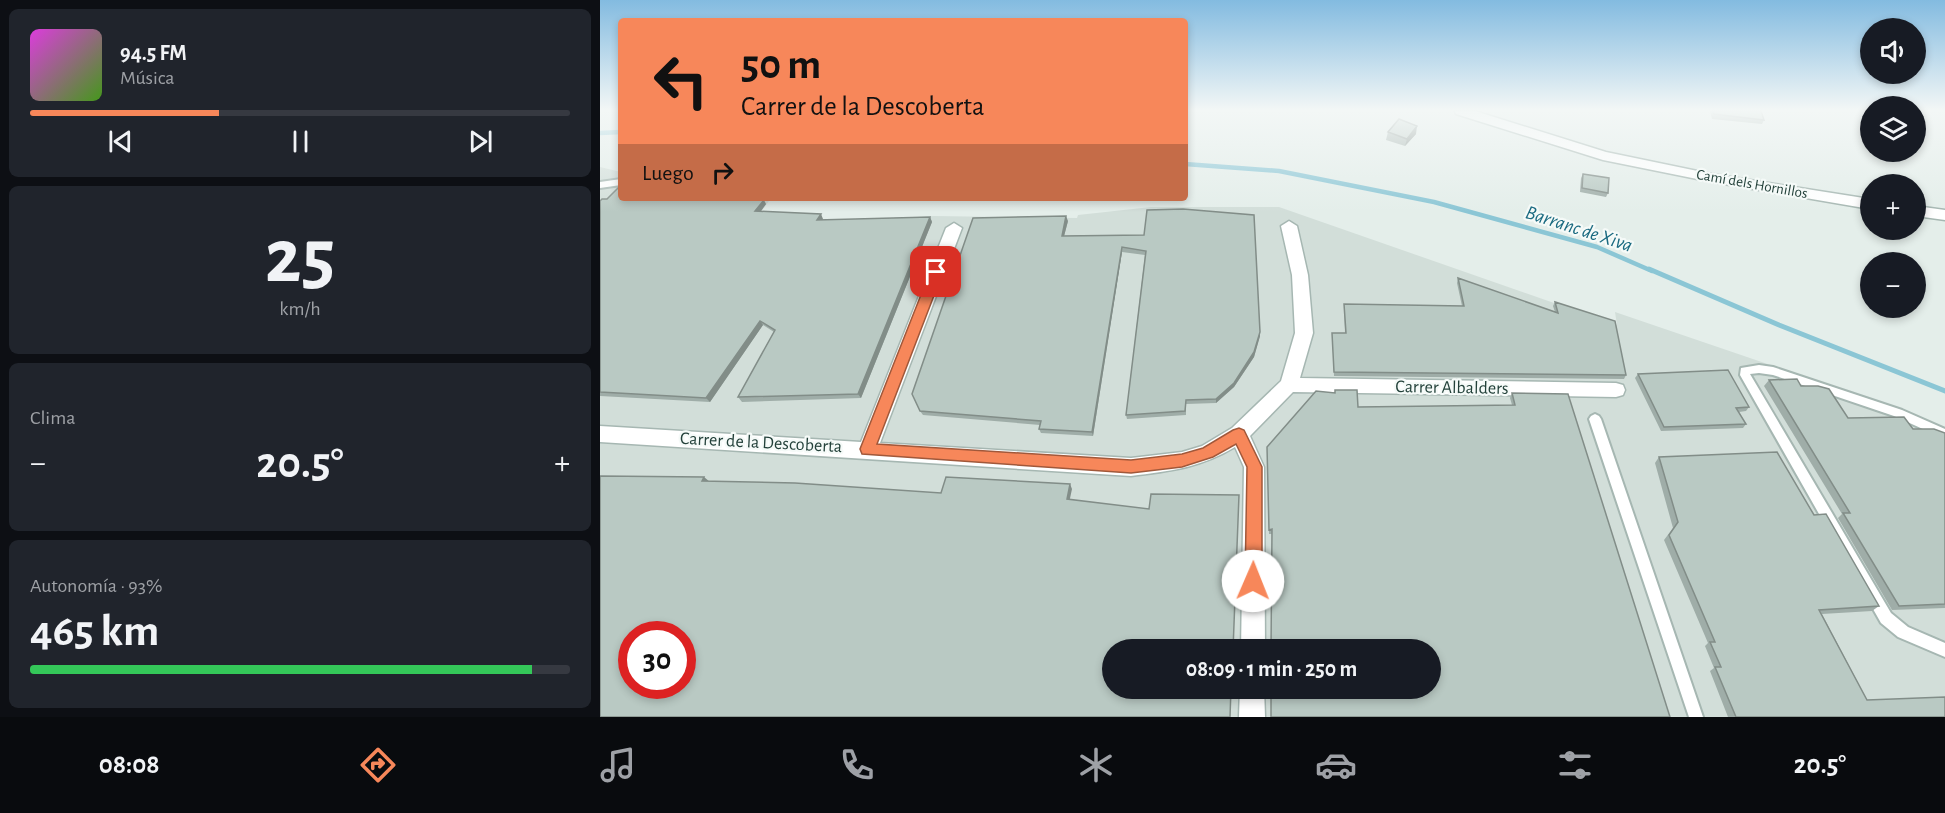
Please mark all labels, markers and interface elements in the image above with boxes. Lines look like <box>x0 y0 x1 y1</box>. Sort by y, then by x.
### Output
map controls <box>1860 18 1926 318</box>
button: sound <box>1860 18 1926 84</box>
text: 94.5 FM <box>120 42 187 64</box>
icon: left <box>642 42 720 120</box>
text: 50 m <box>741 44 821 86</box>
text: Música <box>120 68 175 88</box>
text: Carrer de la Descoberta <box>741 93 984 120</box>
button: layers <box>1860 96 1926 162</box>
icon: previous <box>104 125 137 158</box>
icon: pause <box>284 125 317 158</box>
icon: next <box>464 125 497 158</box>
icon: right <box>706 156 739 189</box>
text: Luego <box>642 162 694 184</box>
street label: Camí dels Hornillos <box>1695 167 1809 201</box>
button: + <box>1860 174 1926 240</box>
water label: Barranc de Xiva <box>1523 202 1635 256</box>
text: 25 <box>265 219 335 297</box>
pin <box>910 246 961 297</box>
button: − <box>1860 252 1926 318</box>
icon: arrive <box>919 255 952 288</box>
text: km/h <box>279 299 321 319</box>
street label: Carrer Albalders <box>1395 378 1509 398</box>
text: Clima <box>30 408 75 428</box>
street label: Carrer de la Descoberta <box>679 430 843 456</box>
text: 20.5° <box>256 441 344 486</box>
text: − <box>30 447 46 480</box>
text: + <box>554 447 570 480</box>
position arrow <box>1221 549 1285 613</box>
text: Autonomía · 93% <box>30 576 162 596</box>
text: 465 km <box>30 609 159 654</box>
speed limit sign: 30 <box>618 621 696 699</box>
text: 08:09 · 1 min · 250 m <box>1186 658 1357 680</box>
icon: directions <box>357 744 399 786</box>
icon: music <box>597 744 639 786</box>
icon: phone <box>836 744 878 786</box>
icon: climate <box>1075 744 1117 786</box>
icon: car <box>1315 744 1357 786</box>
icon: filters <box>1554 744 1596 786</box>
text: 08:08 <box>99 751 160 778</box>
text: 20.5° <box>1794 751 1846 778</box>

